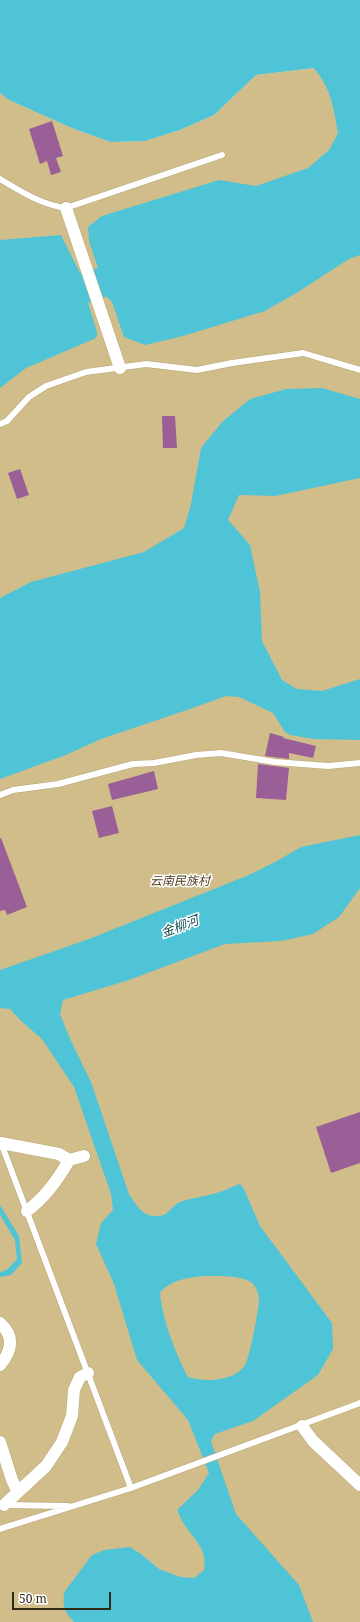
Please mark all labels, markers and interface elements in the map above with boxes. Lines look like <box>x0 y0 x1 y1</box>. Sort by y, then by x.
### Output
park label: 云南民族村 <box>150 875 210 889</box>
water label: 金柳河 <box>159 913 201 941</box>
scale bar <box>14 1584 113 1610</box>
text: 50 m <box>19 1590 47 1607</box>

